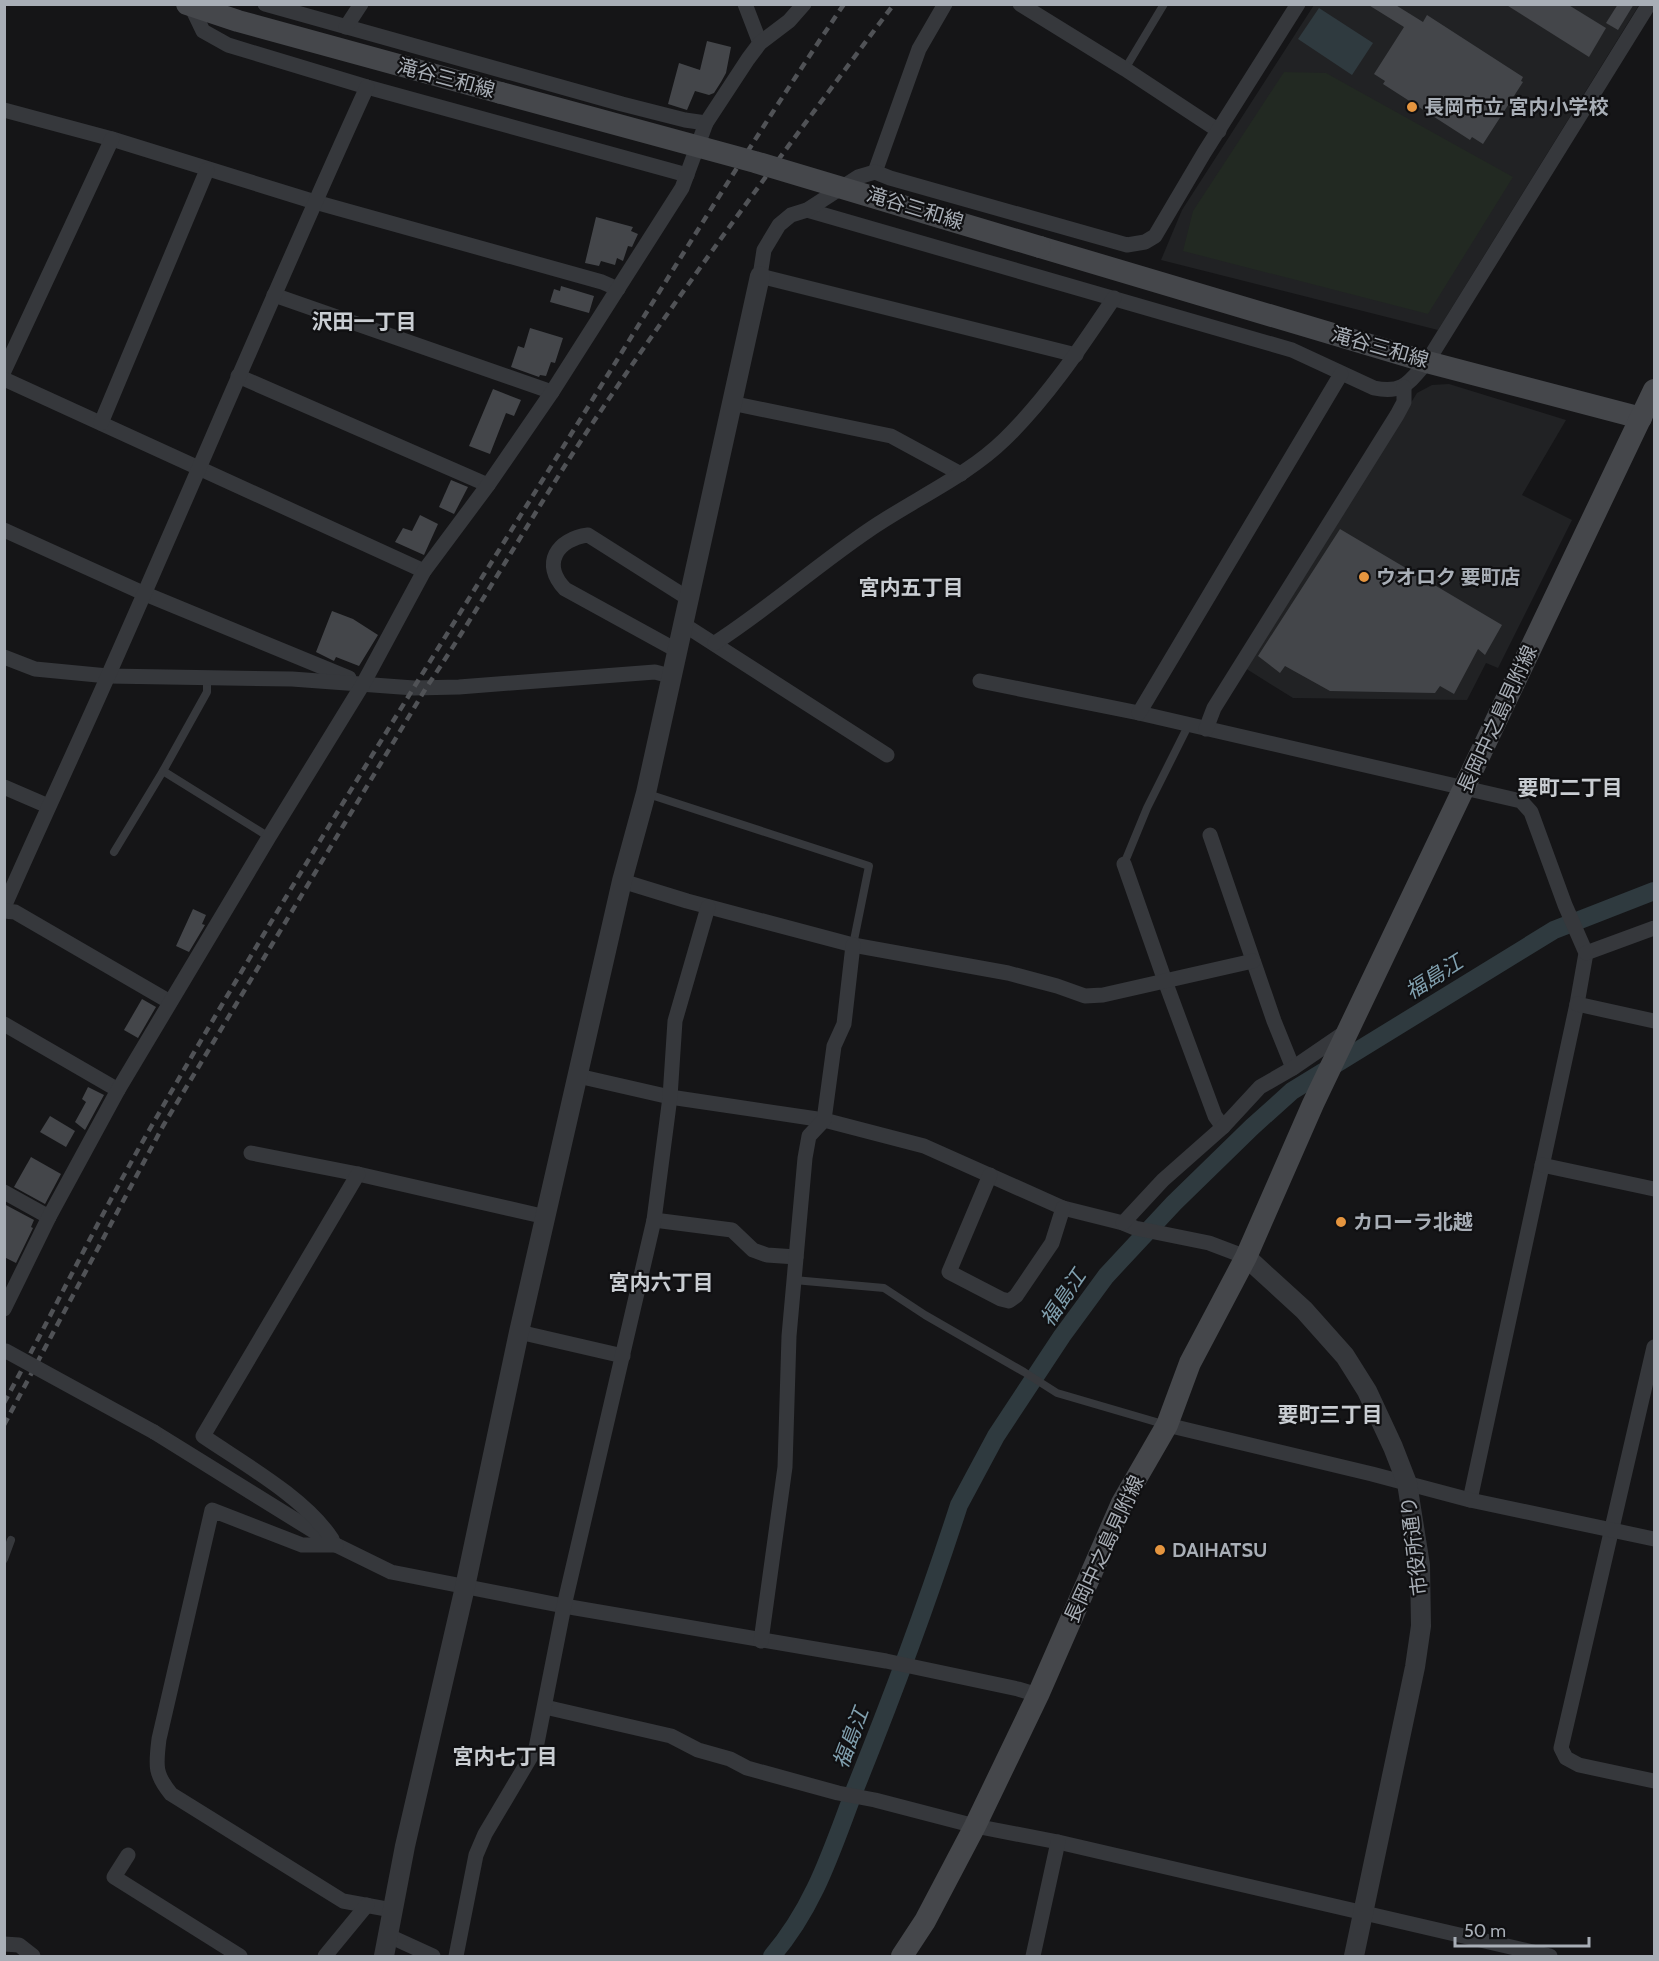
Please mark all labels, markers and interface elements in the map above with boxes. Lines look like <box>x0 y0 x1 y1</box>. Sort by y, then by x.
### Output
street label: 滝谷三和線 <box>395 53 497 103</box>
place label: 長岡市立 宮内小学校 <box>1424 95 1609 119</box>
marker: 長岡市立 宮内小学校 <box>1405 100 1419 114</box>
street label: 滝谷三和線 <box>864 182 966 234</box>
district label: 沢田一丁目 <box>312 309 417 334</box>
street label: 滝谷三和線 <box>1329 322 1431 372</box>
place label: ウオロク 要町店 <box>1376 565 1521 589</box>
marker: ウオロク 要町店 <box>1357 570 1371 584</box>
district label: 宮内五丁目 <box>859 575 964 600</box>
street label: 長岡中之島見附線 <box>1452 641 1542 797</box>
district label: 要町二丁目 <box>1518 775 1623 800</box>
water label: 福島江 <box>1400 948 1469 1004</box>
place label: カローラ北越 <box>1353 1210 1473 1234</box>
marker: カローラ北越 <box>1334 1215 1348 1229</box>
water label: 福島江 <box>1035 1263 1092 1331</box>
district label: 宮内六丁目 <box>609 1270 714 1295</box>
district label: 要町三丁目 <box>1278 1402 1383 1427</box>
street label: 長岡中之島見附線 <box>1059 1471 1149 1627</box>
street label: 市役所通り <box>1396 1495 1432 1597</box>
place label: DAIHATSU <box>1172 1538 1267 1562</box>
marker: DAIHATSU <box>1153 1543 1167 1557</box>
water label: 福島江 <box>828 1702 874 1772</box>
district label: 宮内七丁目 <box>453 1744 558 1769</box>
scale bar <box>1455 1910 1588 1948</box>
text: 50 m <box>1464 1920 1506 1942</box>

